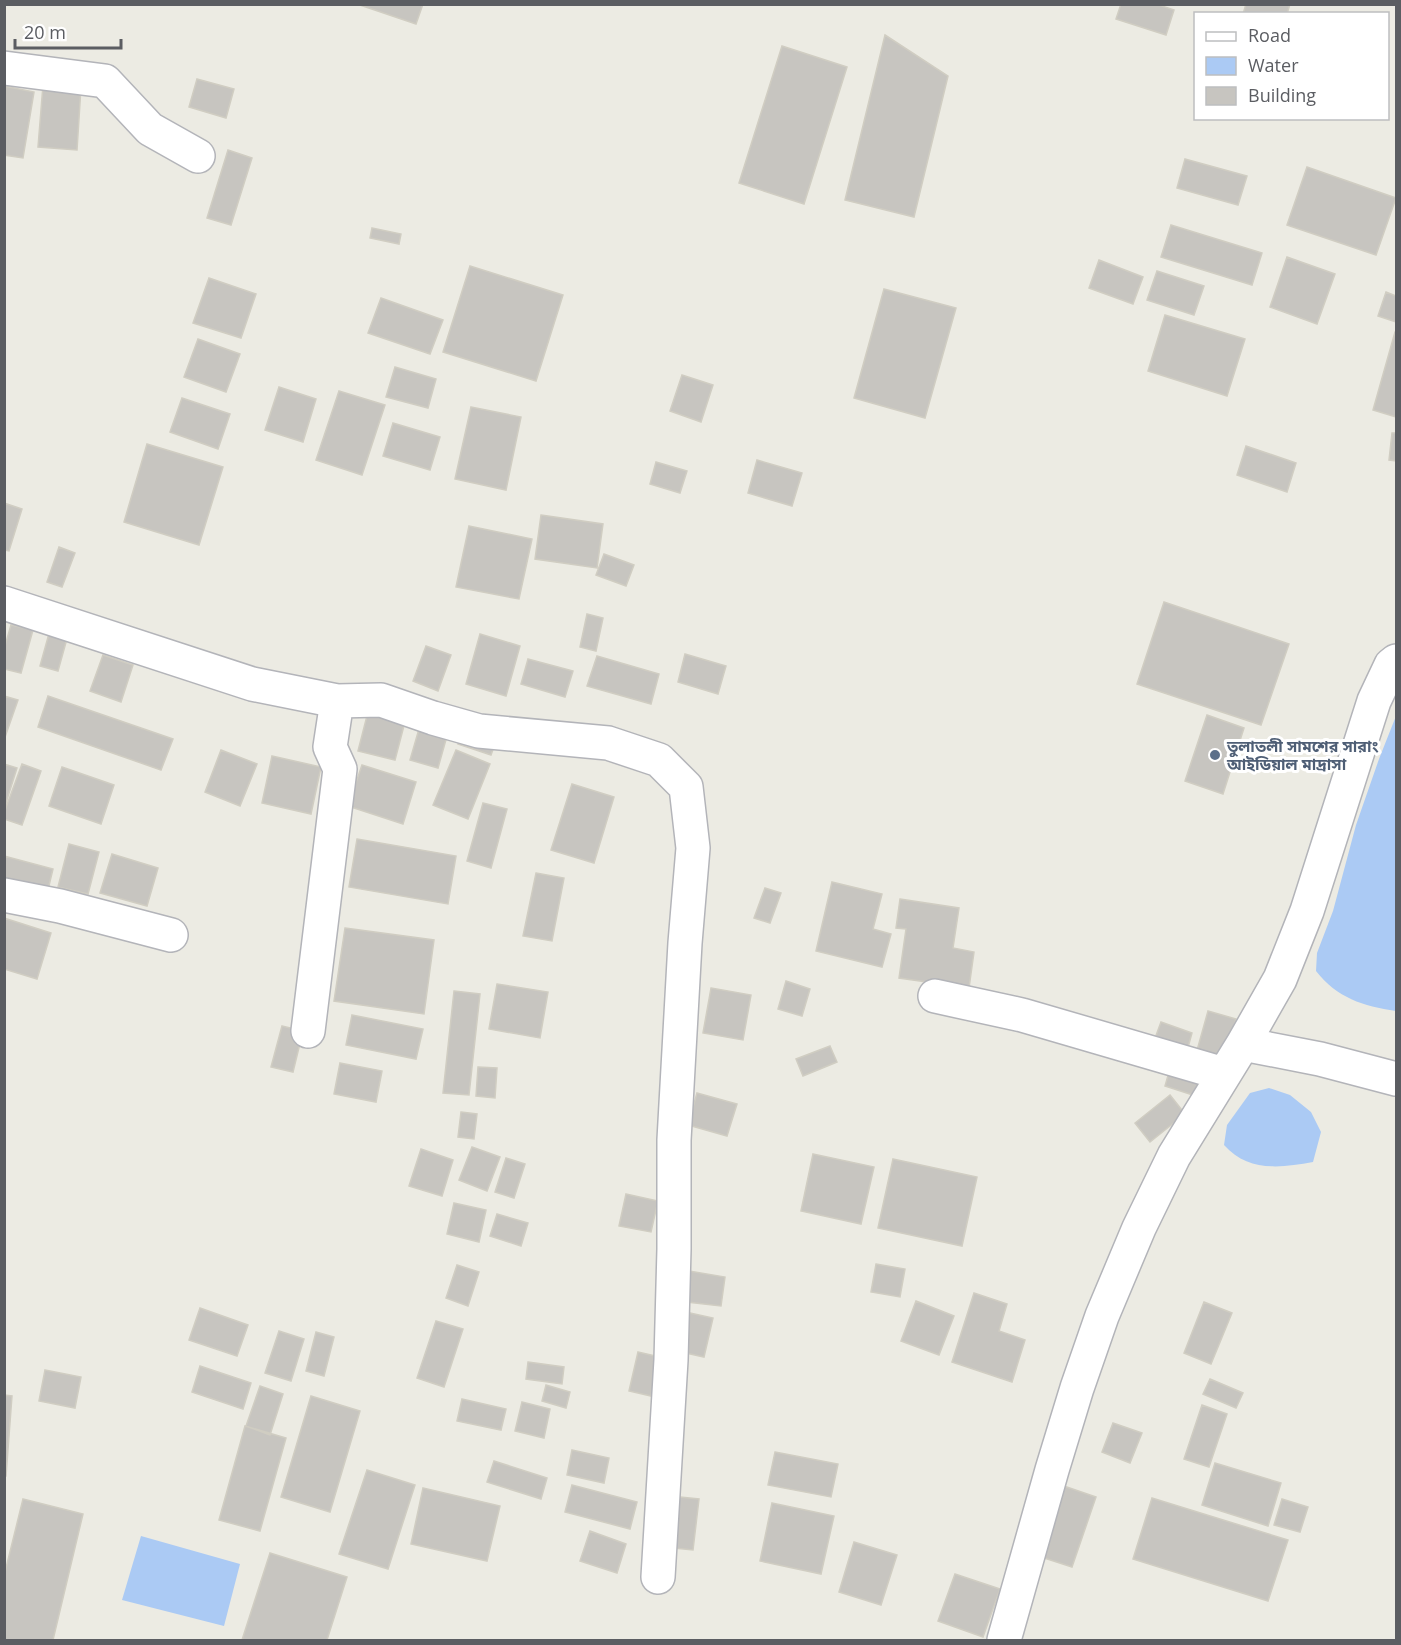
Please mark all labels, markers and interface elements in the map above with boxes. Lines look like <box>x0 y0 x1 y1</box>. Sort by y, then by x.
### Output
scale bar <box>15 12 122 50</box>
legend <box>1194 12 1389 120</box>
text: 20 m <box>24 20 66 44</box>
text: Road <box>1248 23 1291 47</box>
text: Water <box>1248 53 1299 77</box>
text: Building <box>1248 83 1316 107</box>
place label: তুলাতলী সামশের সারাং আইডিয়াল মাদ্রাসা <box>1226 735 1379 775</box>
marker: তুলাতলী সামশের সারাং আইডিয়াল মাদ্রাসা <box>1208 748 1222 762</box>

